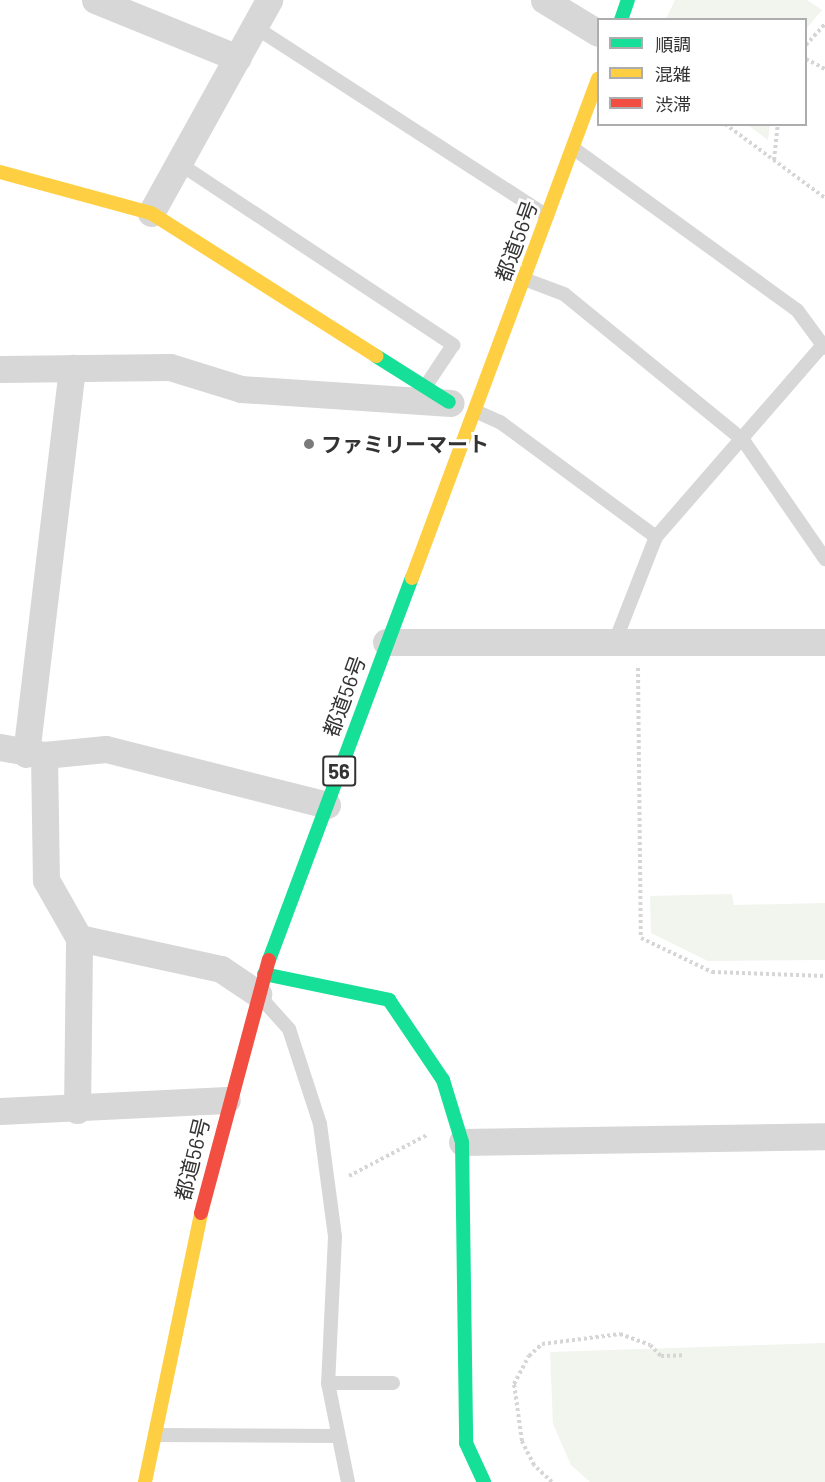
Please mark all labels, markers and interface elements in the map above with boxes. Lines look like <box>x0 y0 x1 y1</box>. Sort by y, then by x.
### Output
legend <box>597 18 807 126</box>
text: 順調 <box>655 33 691 55</box>
text: 混雑 <box>655 63 691 85</box>
text: 渋滞 <box>655 93 691 115</box>
street label: 都道56号 <box>490 197 542 285</box>
place label: ファミリーマート <box>321 431 489 457</box>
marker: ファミリーマート <box>302 437 316 451</box>
street label: 都道56号 <box>318 652 370 740</box>
road number: 56 <box>321 754 357 788</box>
street label: 都道56号 <box>170 1115 214 1203</box>

